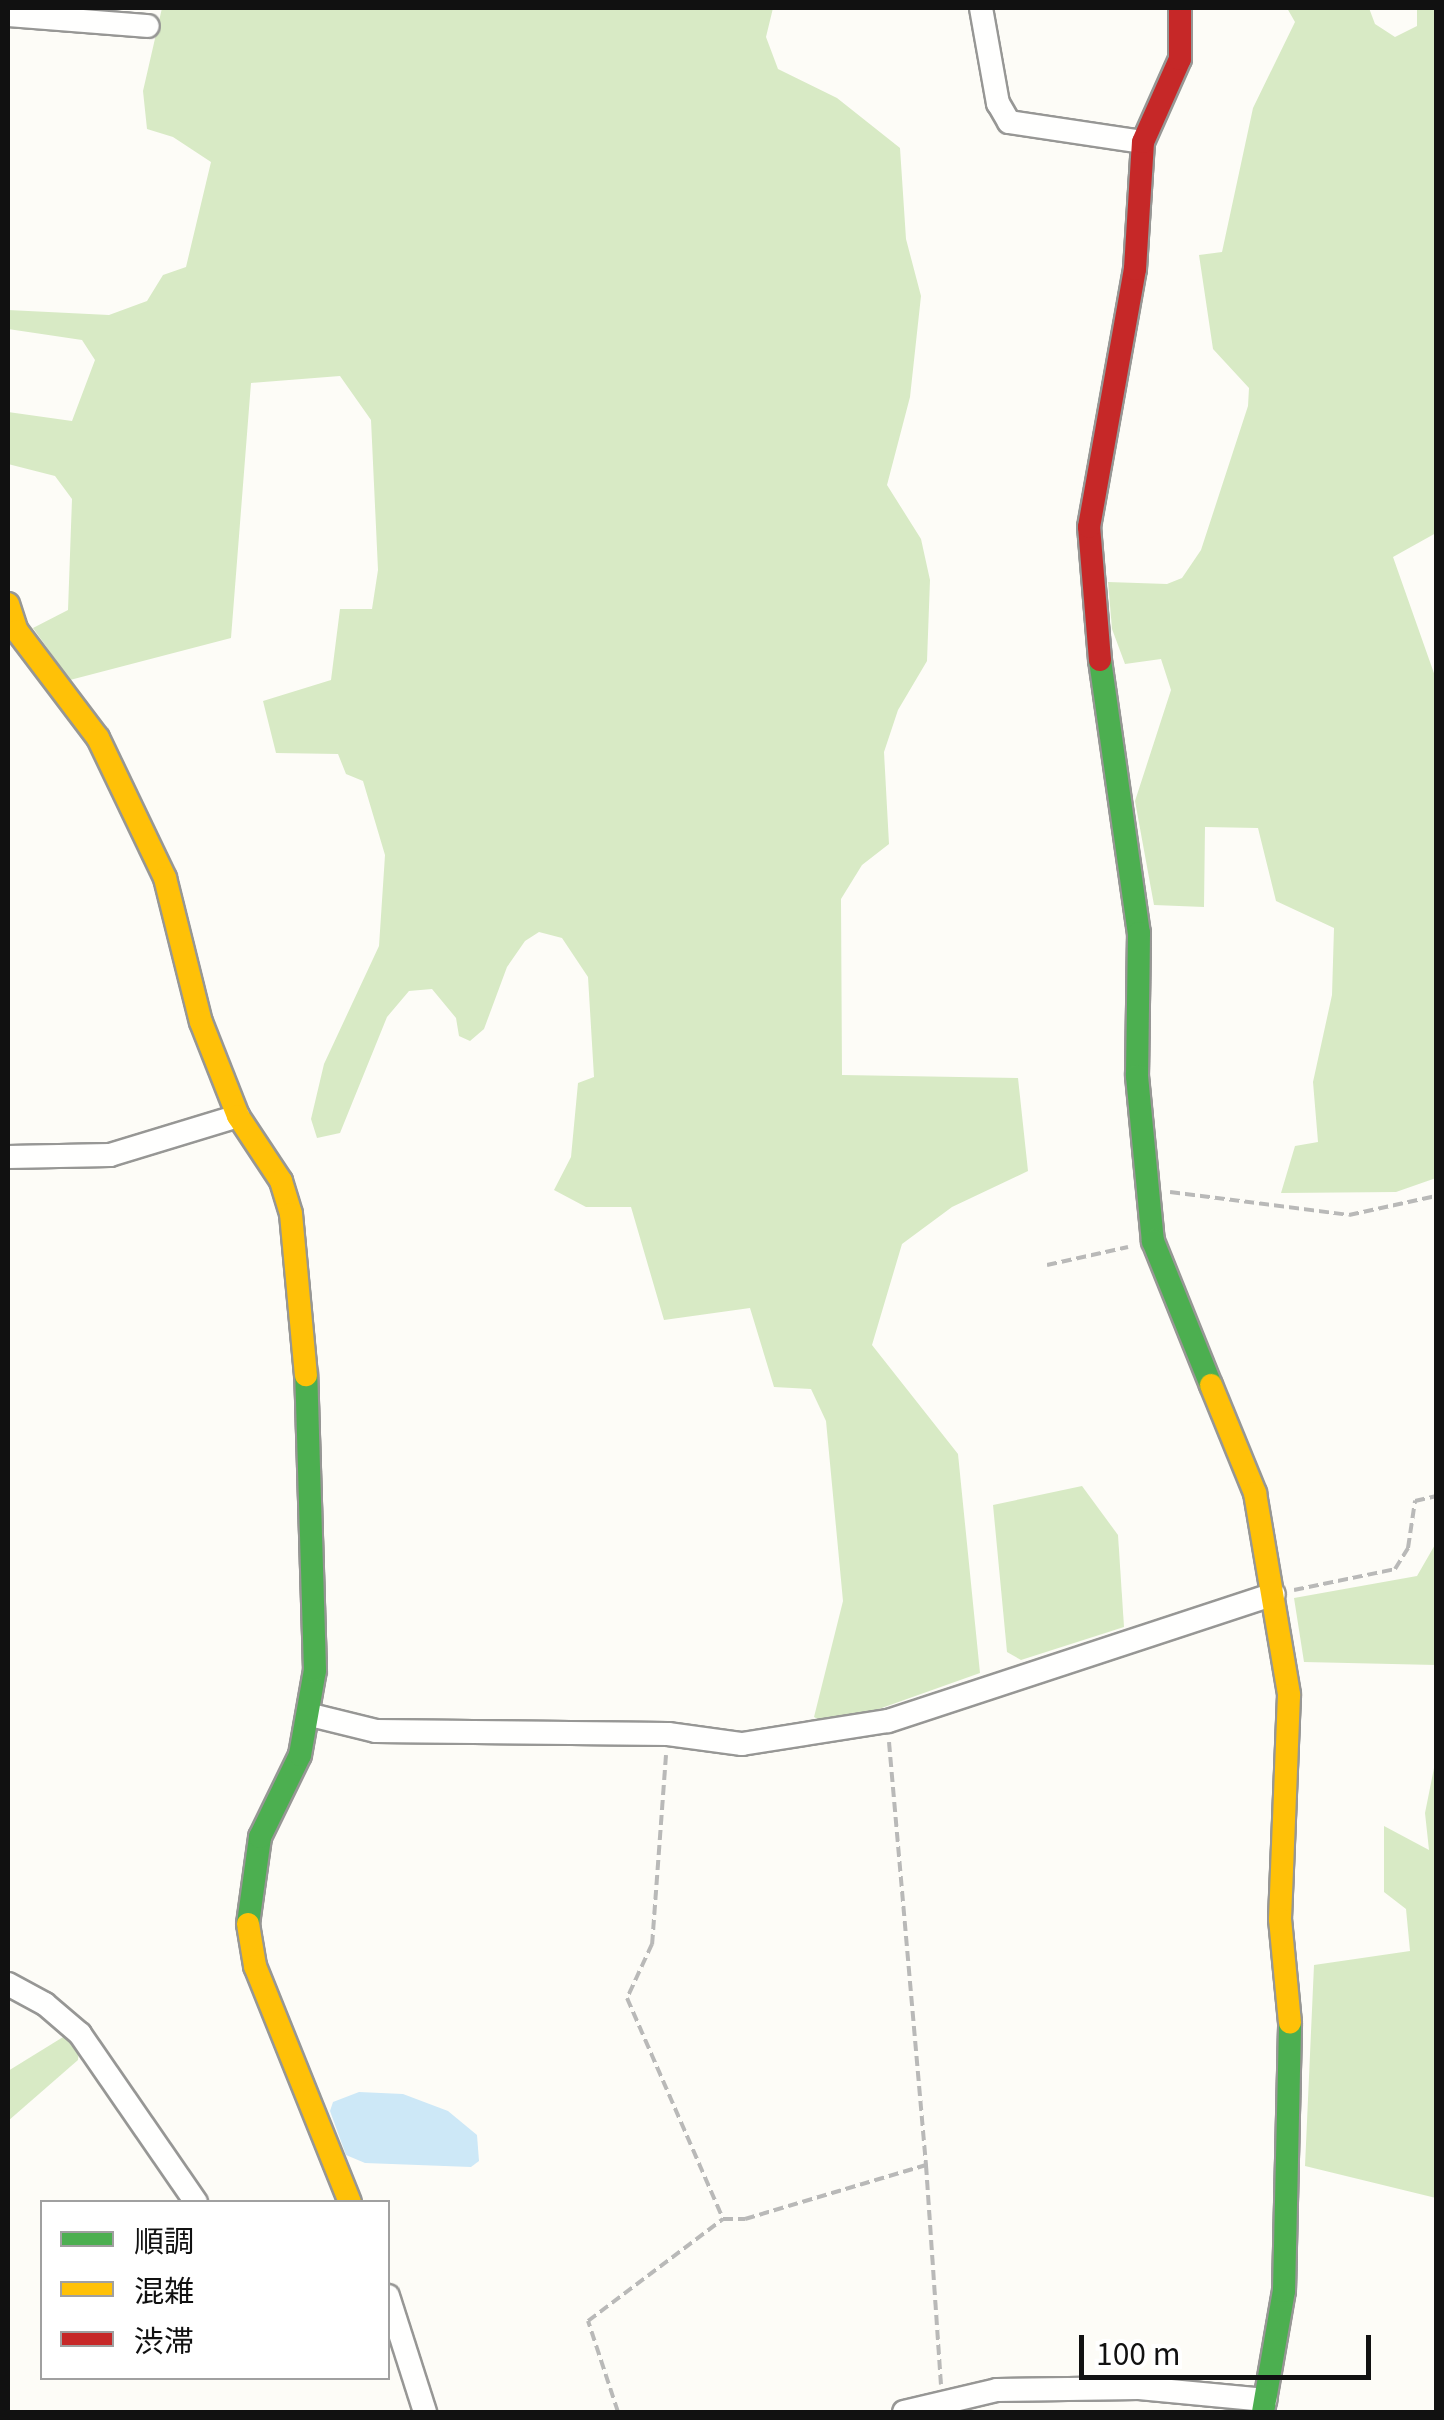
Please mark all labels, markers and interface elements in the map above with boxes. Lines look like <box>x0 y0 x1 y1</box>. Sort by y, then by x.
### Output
legend <box>40 2200 390 2380</box>
text: 順調 <box>134 2217 194 2261</box>
text: 混雑 <box>134 2267 194 2311</box>
scale bar <box>1084 2315 1376 2377</box>
text: 渋滞 <box>134 2317 194 2361</box>
text: 100 m <box>1096 2330 1180 2374</box>

